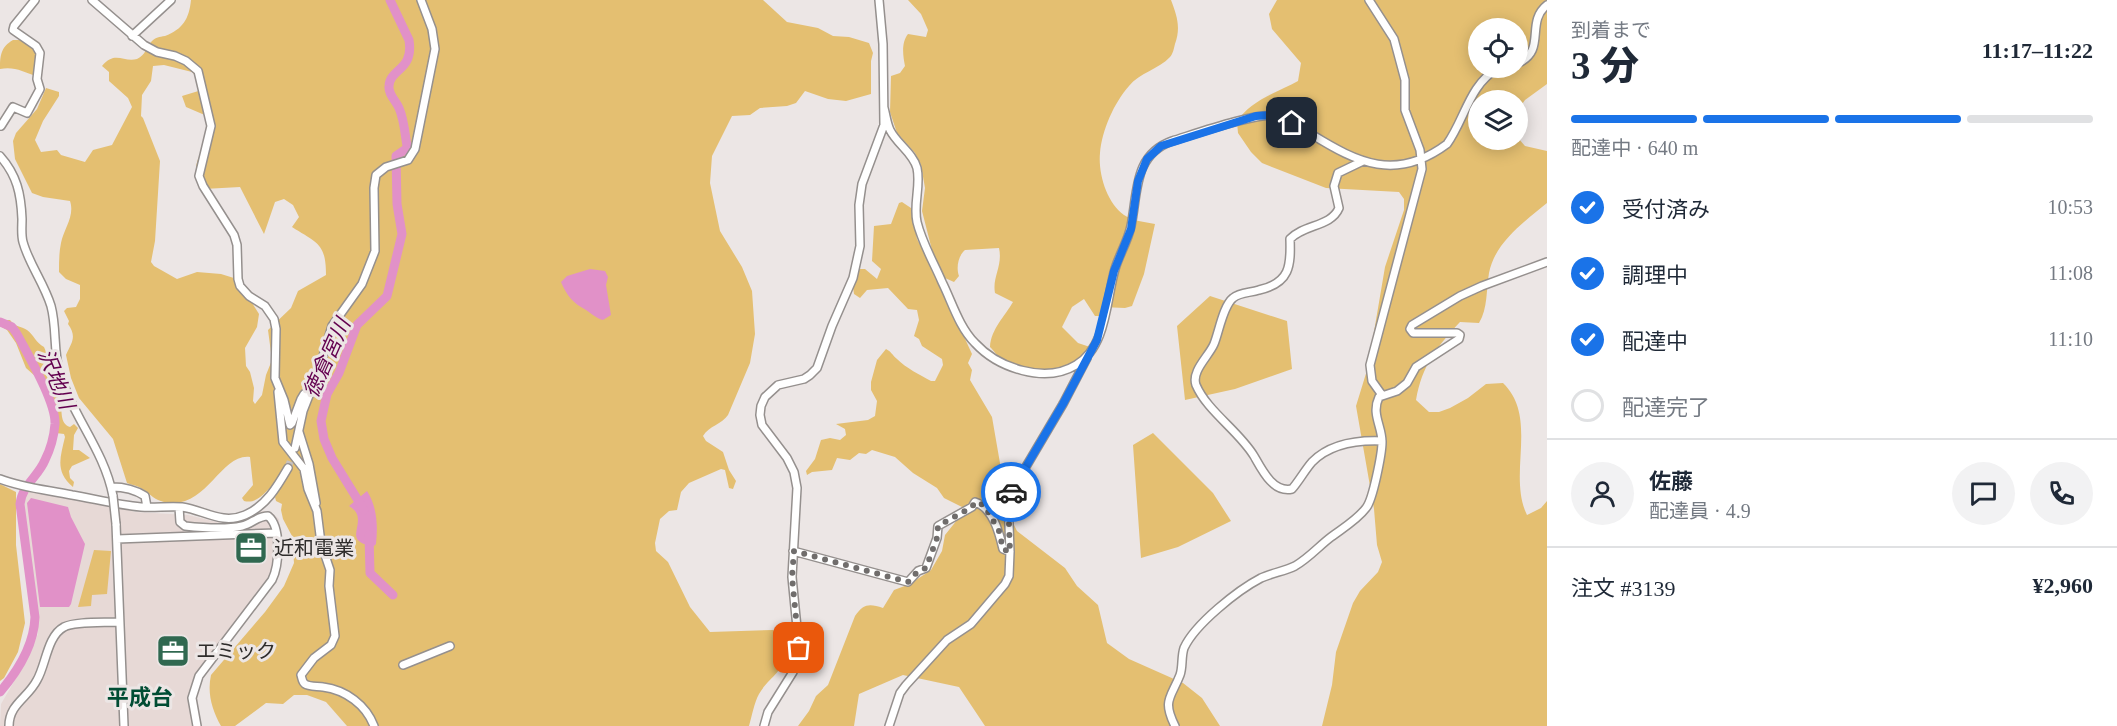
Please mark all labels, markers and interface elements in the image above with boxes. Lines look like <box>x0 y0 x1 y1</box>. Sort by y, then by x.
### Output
map controls <box>1468 18 1528 150</box>
button: locate <box>1468 18 1528 78</box>
text: 到着まで <box>1571 19 1651 41</box>
text: 11:17–11:22 <box>1982 38 2093 63</box>
text: 3 分 <box>1571 44 1639 87</box>
button: layers <box>1468 90 1528 150</box>
pin <box>1266 97 1317 148</box>
icon: home <box>1275 106 1308 139</box>
text: 配達中 · 640 m <box>1571 137 1698 159</box>
icon: check <box>1571 191 1604 224</box>
text: 10:53 <box>2047 196 2093 218</box>
text: 受付済み <box>1622 197 1710 222</box>
icon: check <box>1571 257 1604 290</box>
text: 11:08 <box>2048 262 2093 284</box>
text: 調理中 <box>1622 263 1688 288</box>
water label: 徳倉宮川 <box>299 313 356 401</box>
icon: check <box>1571 323 1604 356</box>
text: 11:10 <box>2048 328 2093 350</box>
text: 配達中 <box>1622 329 1688 354</box>
water label: 沢地川 <box>33 345 80 415</box>
text: 配達完了 <box>1622 395 1710 420</box>
courier <box>981 462 1041 522</box>
button: person <box>1571 462 1634 525</box>
button: chat <box>1952 462 2015 525</box>
button: phone <box>2030 462 2093 525</box>
text: 佐藤 <box>1649 469 1693 494</box>
icon: car <box>995 476 1028 509</box>
text: 配達員 · 4.9 <box>1649 500 1751 522</box>
office icon: 近和電業 <box>233 530 269 566</box>
place label: 近和電業 <box>274 537 354 559</box>
text: ¥2,960 <box>2033 573 2093 598</box>
text: 注文 #3139 <box>1571 576 1676 601</box>
pin <box>773 622 824 673</box>
icon: bag <box>782 631 815 664</box>
office icon: エミック <box>155 633 191 669</box>
place label: エミック <box>196 640 276 662</box>
district label: 平成台 <box>107 685 173 710</box>

